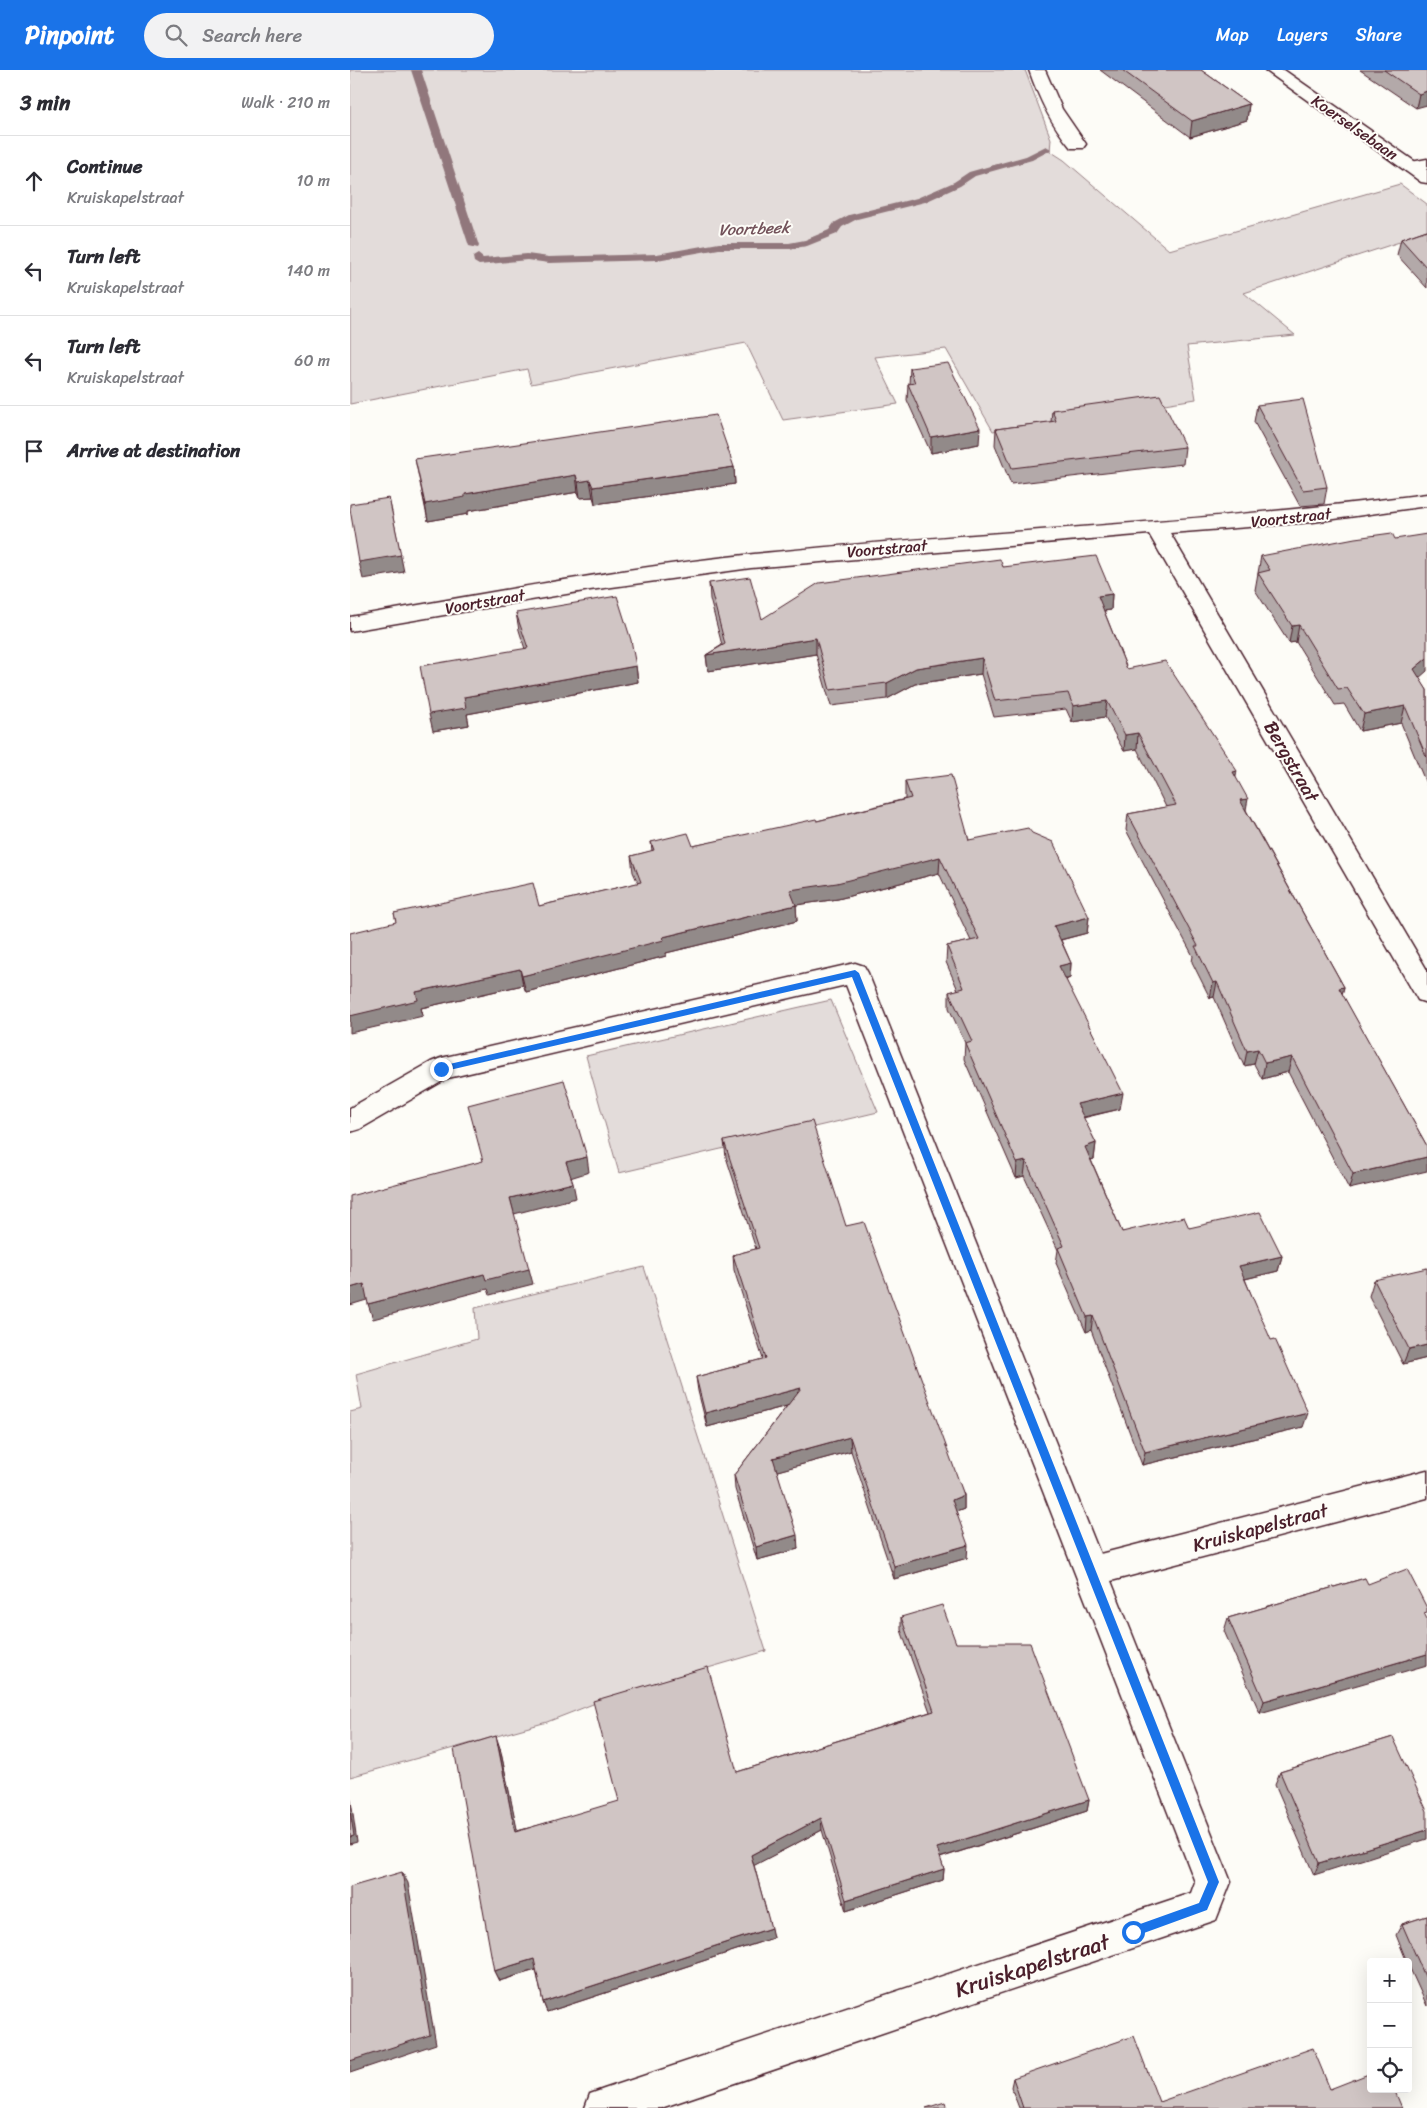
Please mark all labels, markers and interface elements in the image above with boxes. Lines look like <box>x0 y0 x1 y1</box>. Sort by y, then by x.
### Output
search box <box>144 13 494 58</box>
text: Pinpoint <box>25 14 114 56</box>
text: Search here <box>202 19 302 52</box>
text: Map <box>1216 19 1249 51</box>
text: Layers <box>1277 19 1328 51</box>
text: Share <box>1356 19 1402 51</box>
icon: search <box>162 21 190 49</box>
text: 3 min <box>20 84 70 122</box>
street label: Koerselsebaan <box>1305 87 1405 168</box>
text: Walk · 210 m <box>241 88 330 117</box>
text: Continue <box>67 150 143 183</box>
text: 10 m <box>297 166 330 195</box>
icon: ahead <box>20 167 48 195</box>
text: Kruiskapelstraat <box>67 183 184 212</box>
water label: Voortbeek <box>718 213 792 244</box>
text: Turn left <box>67 240 140 273</box>
text: 140 m <box>287 256 330 285</box>
icon: left <box>20 257 48 285</box>
text: Kruiskapelstraat <box>67 273 184 302</box>
text: Turn left <box>67 330 140 363</box>
text: 60 m <box>294 346 330 375</box>
icon: left <box>20 347 48 375</box>
text: Kruiskapelstraat <box>67 363 184 392</box>
text: Arrive at destination <box>67 434 240 467</box>
icon: arrive <box>20 437 48 465</box>
street label: Voortstraat <box>1249 499 1333 536</box>
street label: Voortstraat <box>846 530 929 566</box>
street label: Voortstraat <box>443 580 528 623</box>
street label: Bergstraat <box>1255 714 1329 810</box>
route end <box>430 1058 453 1081</box>
street label: Kruiskapelstraat <box>1189 1493 1333 1561</box>
route start <box>1122 1921 1145 1944</box>
street label: Kruiskapelstraat <box>950 1922 1116 2009</box>
map controls <box>1367 1958 1412 2093</box>
button: + <box>1367 1958 1412 2003</box>
button: − <box>1367 2003 1412 2048</box>
button: locate <box>1367 2048 1412 2093</box>

